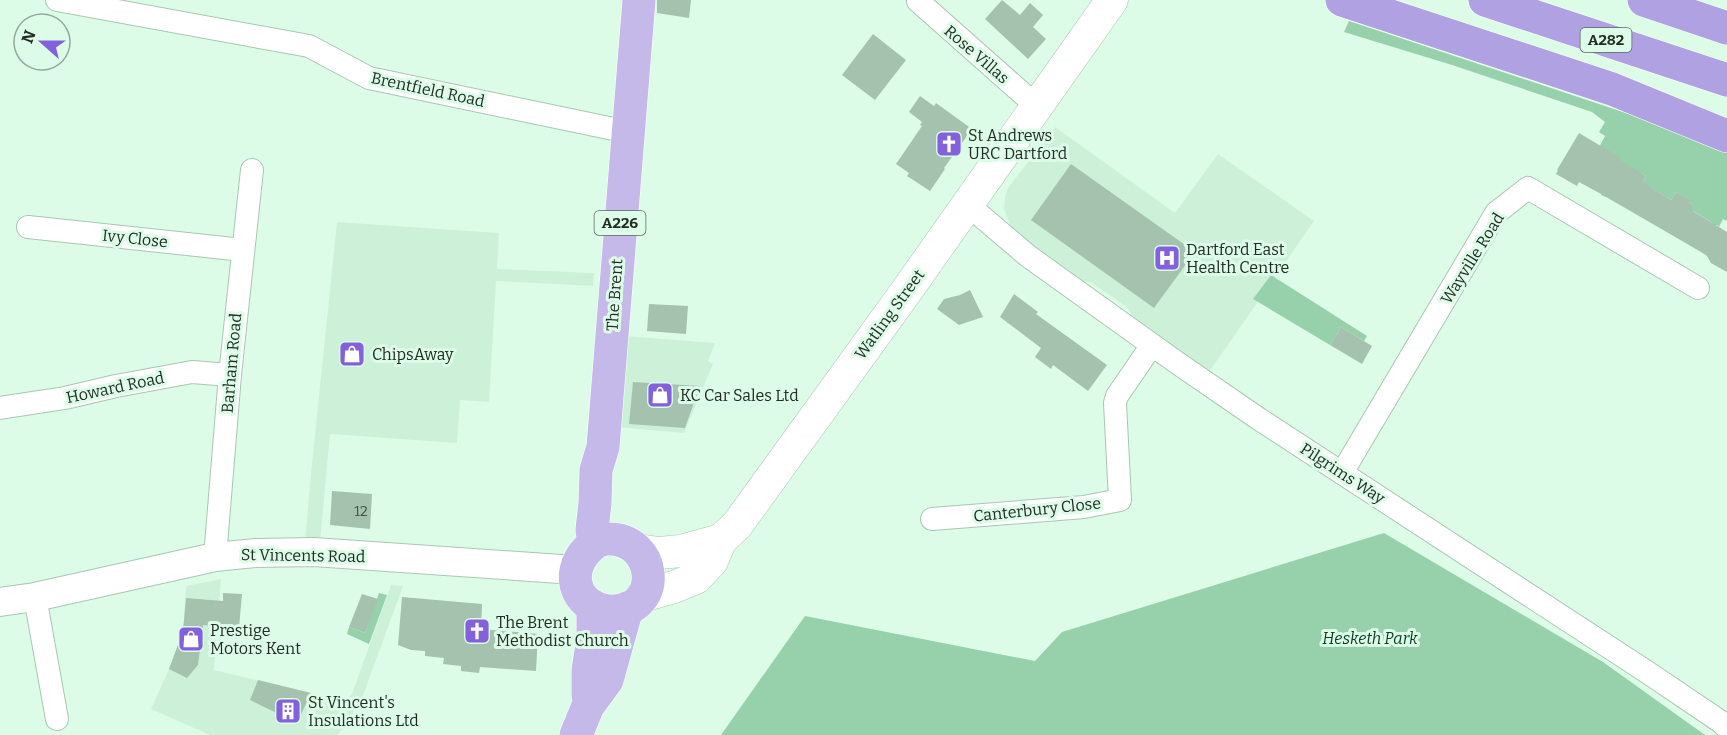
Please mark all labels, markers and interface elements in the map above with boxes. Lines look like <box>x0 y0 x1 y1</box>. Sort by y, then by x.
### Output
north arrow <box>12 12 72 72</box>
street label: Rose Villas <box>940 21 1013 88</box>
text: N <box>17 28 40 46</box>
road number: A282 <box>1580 28 1632 52</box>
street label: Brentfield Road <box>369 68 487 111</box>
place label: St Andrews URC Dartford <box>968 126 1068 163</box>
church icon: St Andrews URC Dartford <box>934 129 964 159</box>
street label: Wayville Road <box>1437 209 1508 307</box>
road number: A226 <box>594 211 646 235</box>
street label: Ivy Close <box>101 226 169 251</box>
place label: Dartford East Health Centre <box>1186 240 1289 277</box>
hospital icon: Dartford East Health Centre <box>1152 243 1182 273</box>
street label: The Brent <box>602 258 627 332</box>
street label: Watling Street <box>850 266 928 363</box>
street label: Barham Road <box>218 312 245 414</box>
shop icon: ChipsAway <box>337 339 367 369</box>
place label: ChipsAway <box>372 345 454 364</box>
street label: Howard Road <box>64 368 166 407</box>
shop icon: KC Car Sales Ltd <box>645 380 675 410</box>
place label: KC Car Sales Ltd <box>680 386 799 405</box>
street label: Pilgrims Way <box>1297 439 1389 508</box>
street label: Canterbury Close <box>972 493 1102 526</box>
house number: 12 <box>354 503 368 520</box>
street label: St Vincents Road <box>241 545 366 566</box>
place label: The Brent Methodist Church <box>496 613 629 650</box>
church icon: The Brent Methodist Church <box>462 616 492 646</box>
place label: Prestige Motors Kent <box>210 621 301 658</box>
shop icon: Prestige Motors Kent <box>176 624 206 654</box>
park label: Hesketh Park <box>1322 629 1418 648</box>
place label: St Vincent's Insulations Ltd <box>308 693 419 730</box>
building icon: St Vincent's Insulations Ltd <box>273 696 303 726</box>

